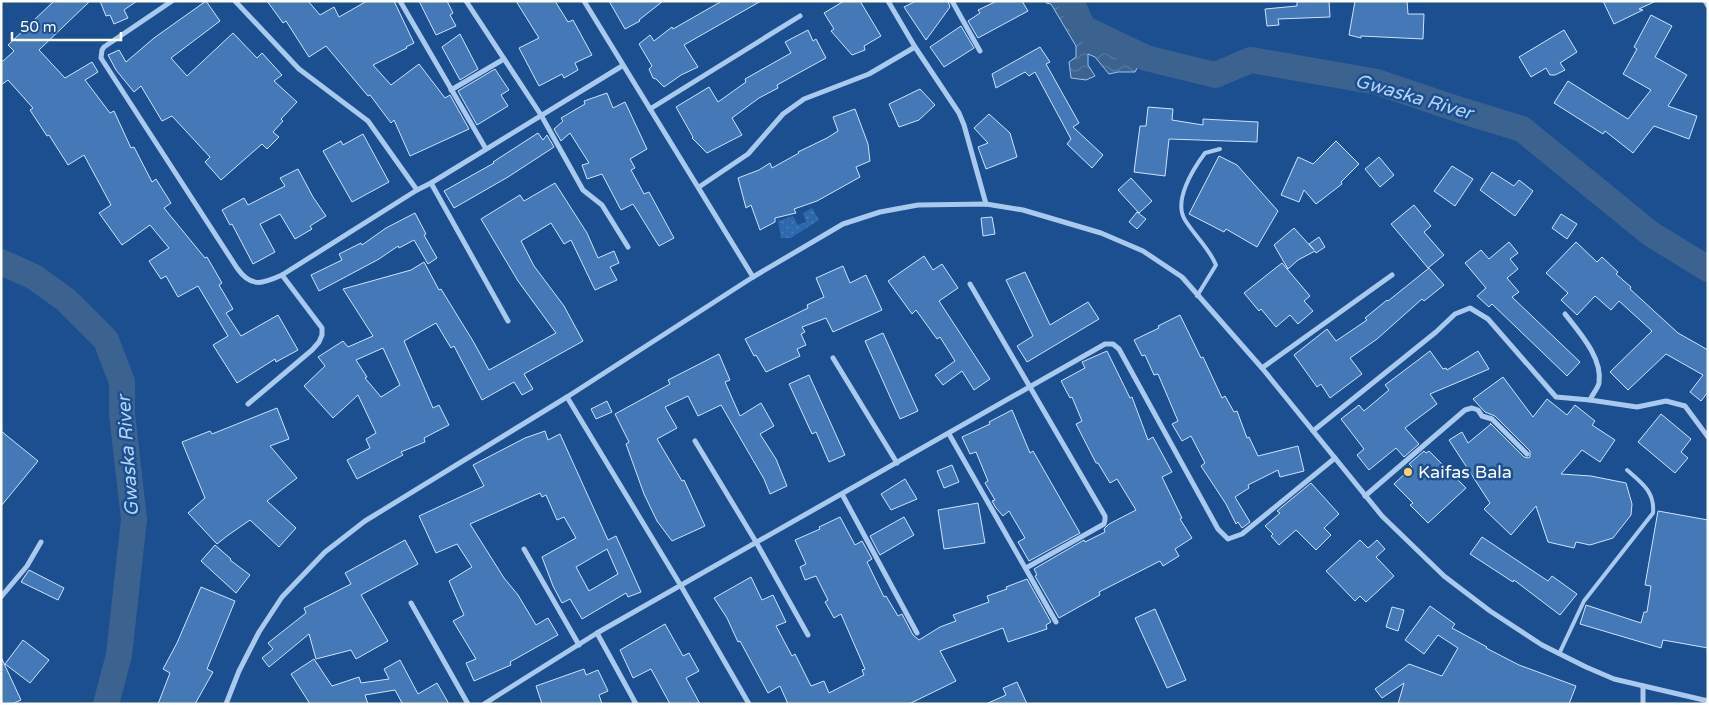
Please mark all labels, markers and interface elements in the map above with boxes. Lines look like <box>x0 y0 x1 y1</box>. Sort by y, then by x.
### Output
scale bar <box>12 10 121 42</box>
text: 50 m <box>20 18 57 36</box>
water label: Gwaska River <box>1352 70 1478 125</box>
water label: Gwaska River <box>113 392 143 517</box>
place label: Kaifas Bala <box>1418 461 1512 483</box>
marker: Kaifas Bala <box>1402 466 1414 478</box>

